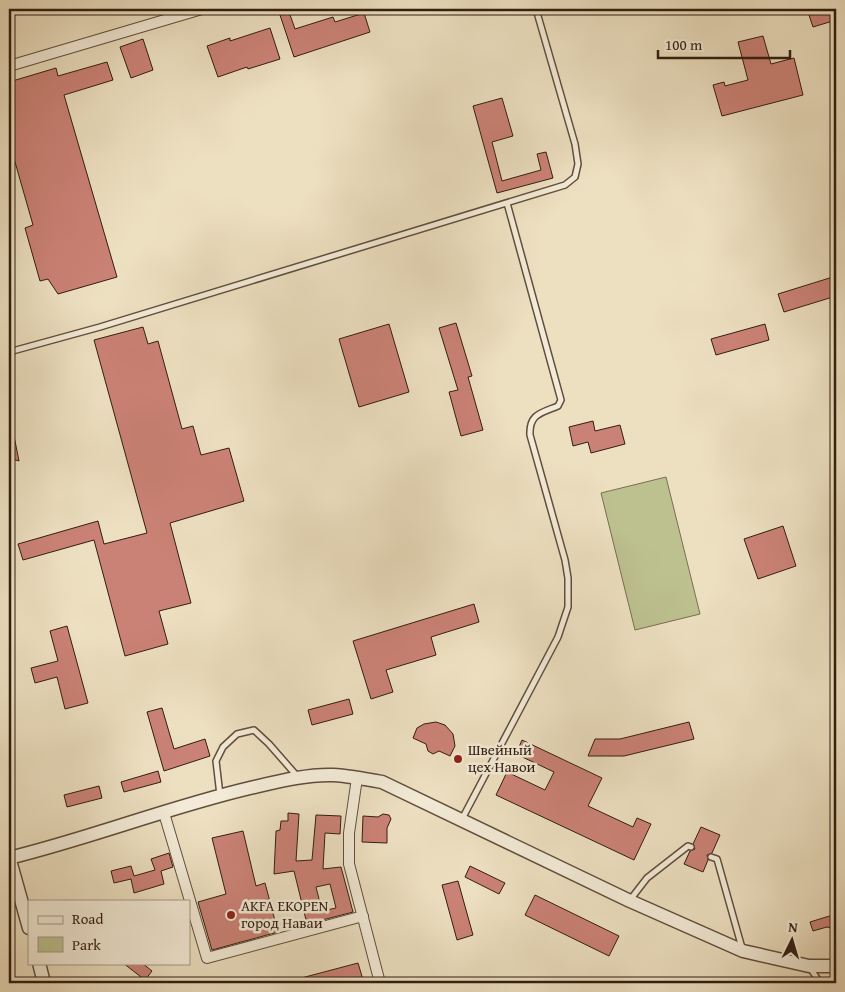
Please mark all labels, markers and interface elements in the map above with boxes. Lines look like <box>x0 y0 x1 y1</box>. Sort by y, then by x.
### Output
scale bar <box>658 28 790 60</box>
text: 100 m <box>665 34 703 55</box>
place label: Швейный цех Навои <box>468 739 536 777</box>
marker: Швейный цех Навои <box>452 753 464 765</box>
place label: AKFA EKOPEN город Наваи <box>241 895 328 933</box>
legend <box>28 900 190 964</box>
text: Road <box>72 908 103 929</box>
marker: AKFA EKOPEN город Наваи <box>225 909 237 921</box>
north arrow <box>768 914 818 964</box>
text: N <box>788 917 799 937</box>
text: Park <box>72 934 101 955</box>

